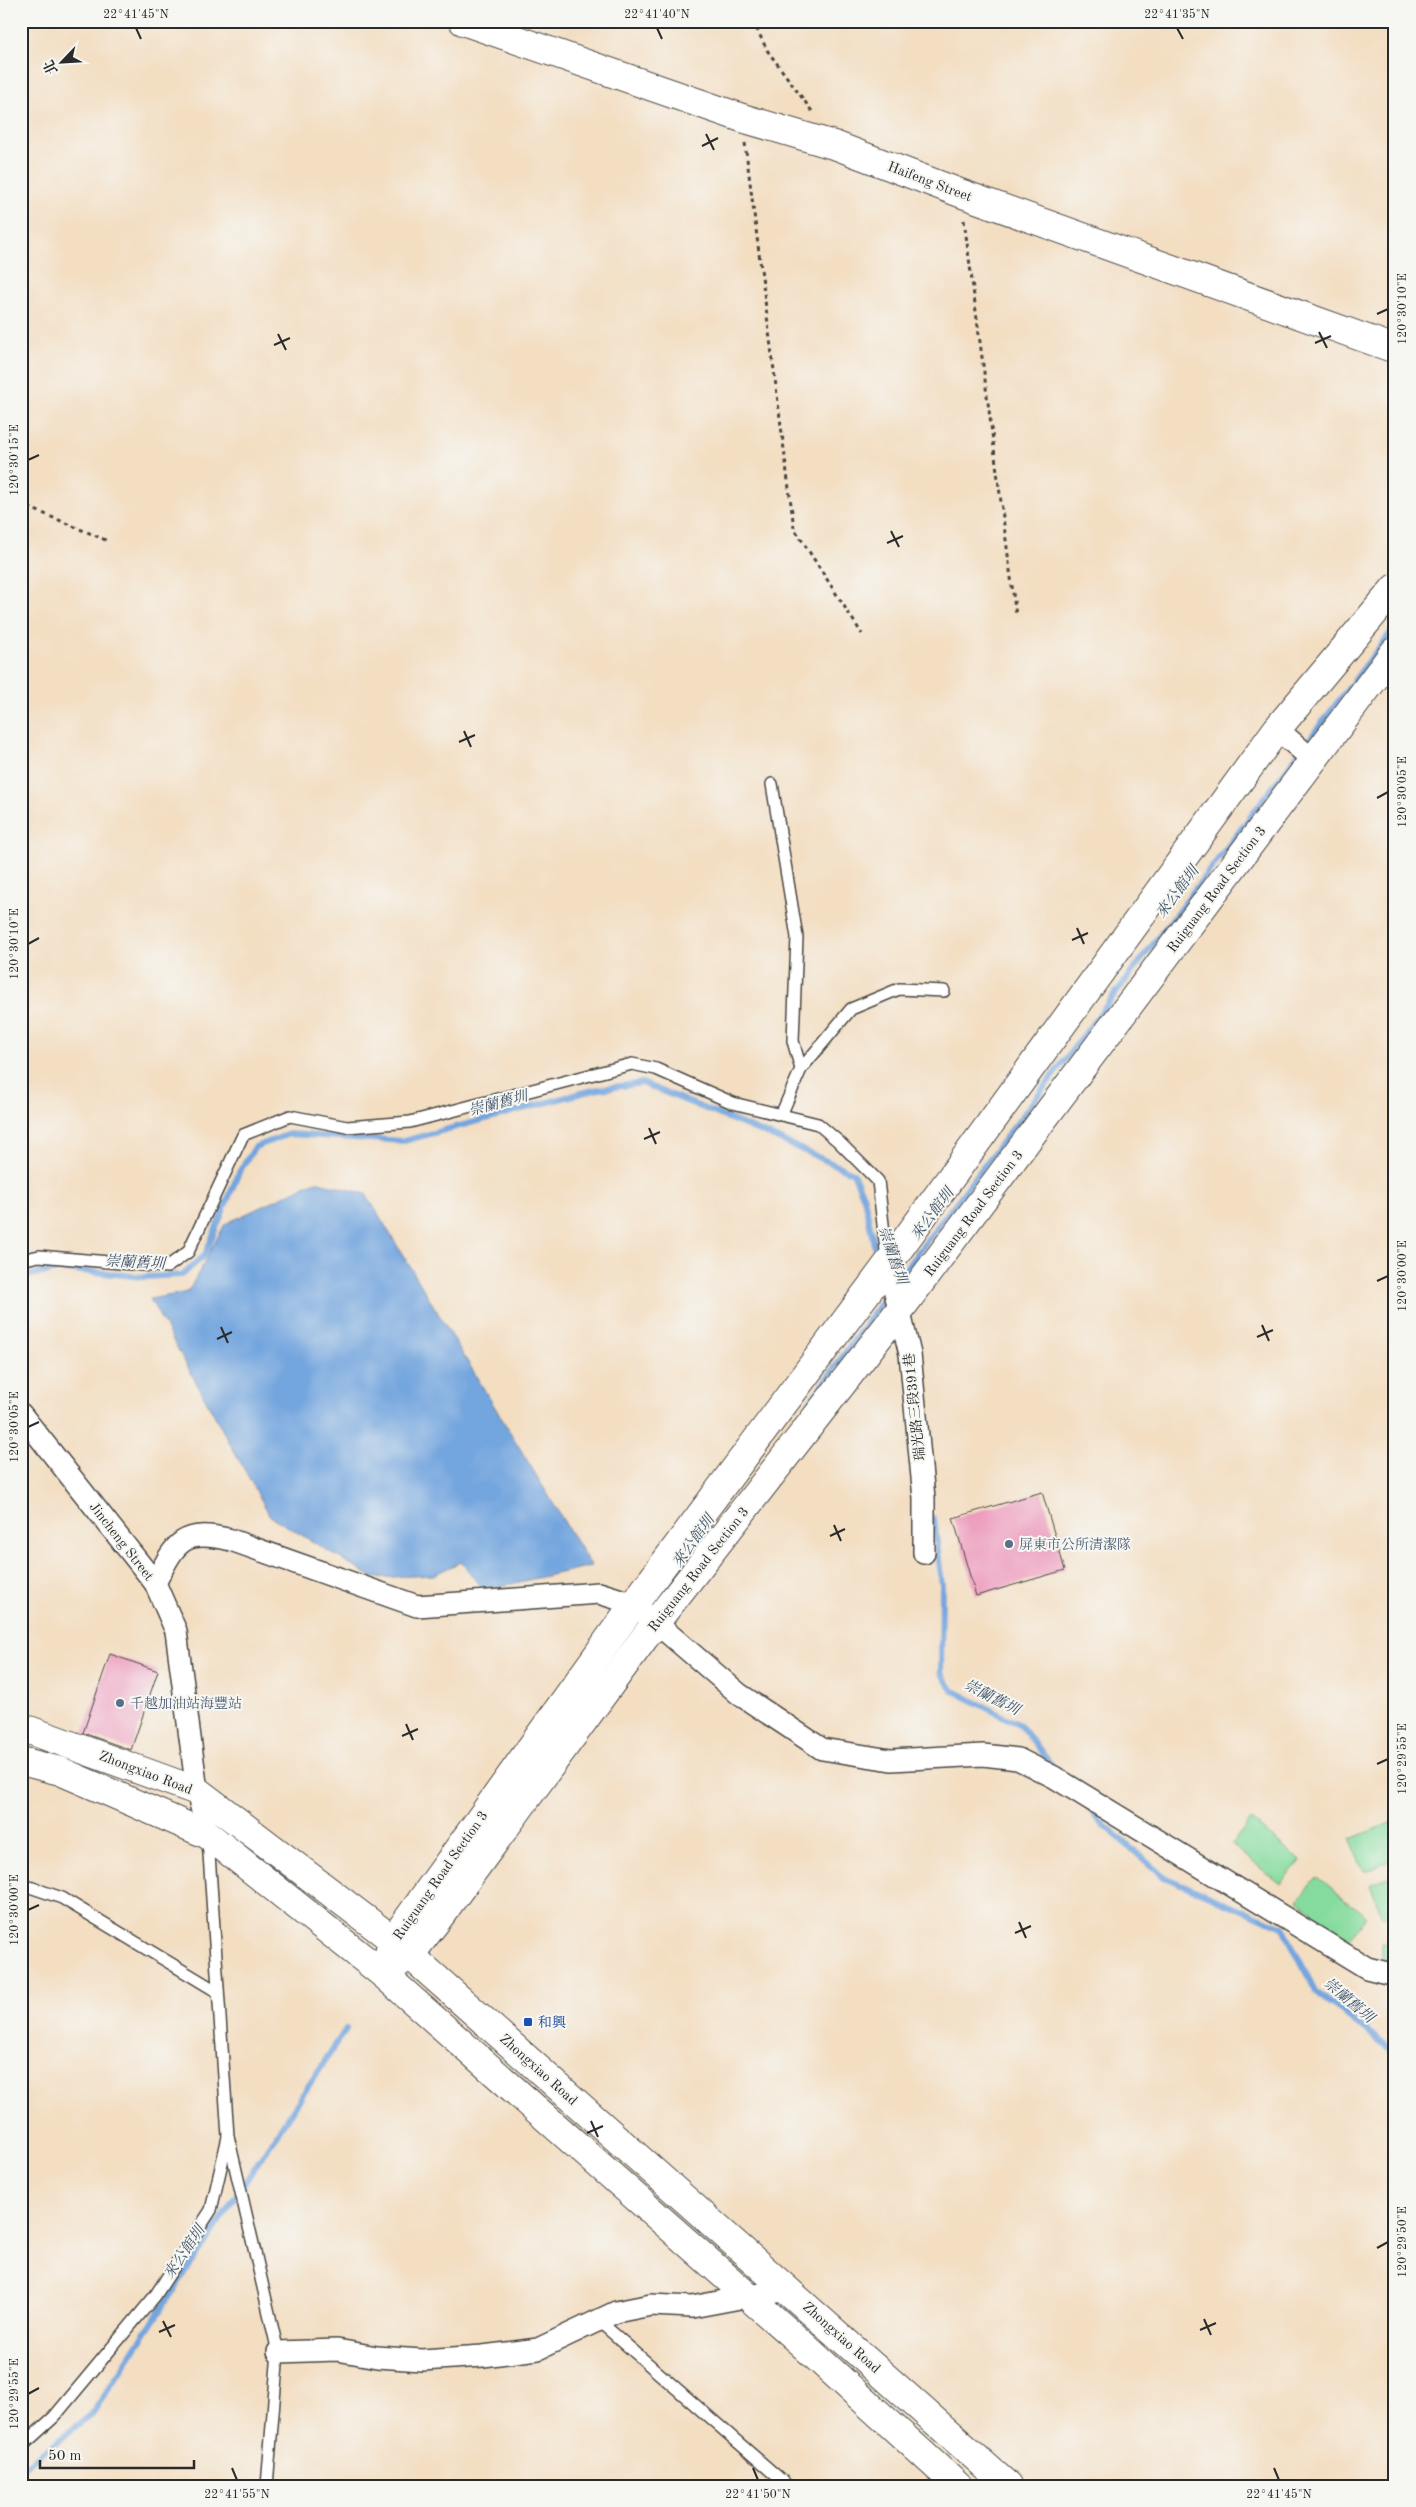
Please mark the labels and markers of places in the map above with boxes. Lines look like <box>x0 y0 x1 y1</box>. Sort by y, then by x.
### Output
place label: 屏東市公所清潔隊 <box>1019 1537 1131 1552</box>
marker: 屏東市公所清潔隊 <box>1003 1538 1015 1550</box>
place label: 千越加油站海豐站 <box>130 1696 242 1711</box>
marker: 千越加油站海豐站 <box>114 1697 126 1709</box>
place label: 和興 <box>538 2015 566 2030</box>
marker: 和興 <box>522 2016 534 2028</box>

